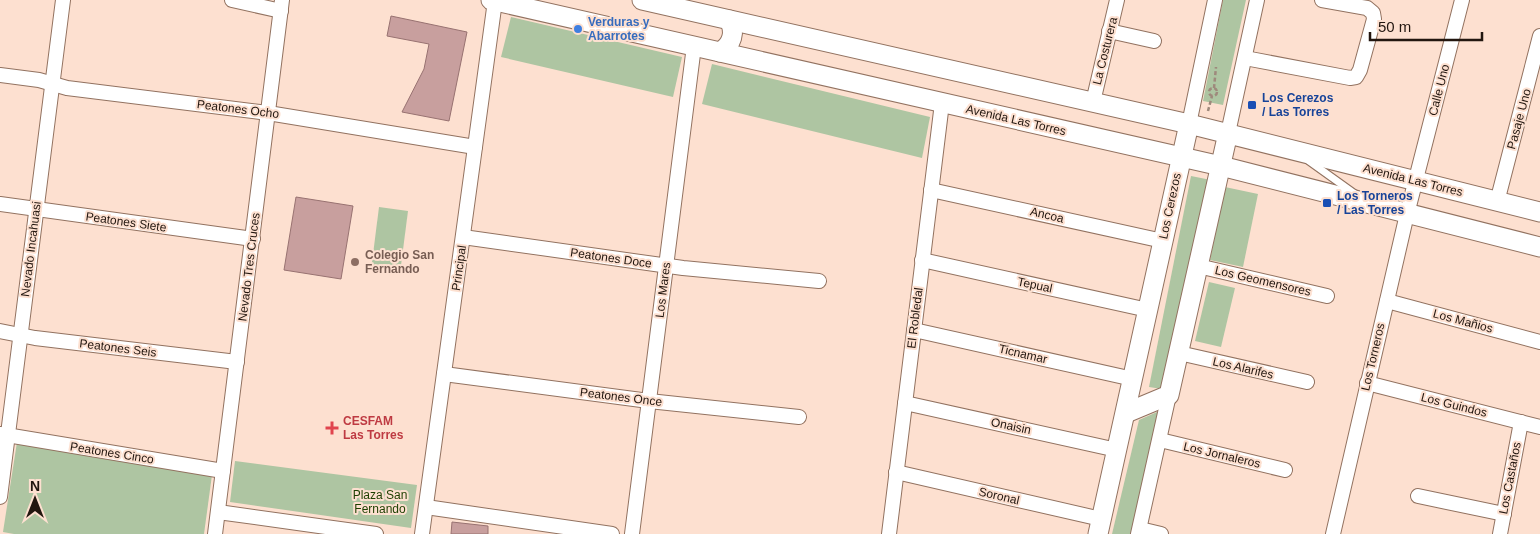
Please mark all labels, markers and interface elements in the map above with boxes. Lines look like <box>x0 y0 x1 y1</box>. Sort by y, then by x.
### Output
scale bar <box>1370 10 1482 42</box>
place label: Verduras y Abarrotes <box>588 15 650 43</box>
street label: La Costurera <box>1090 15 1120 86</box>
text: 50 m <box>1378 18 1411 35</box>
marker: Verduras y Abarrotes <box>572 23 584 35</box>
street label: Calle Uno <box>1426 62 1452 117</box>
street label: Pasaje Uno <box>1504 87 1534 151</box>
place label: Los Cerezos / Las Torres <box>1262 91 1334 119</box>
street label: Peatones Ocho <box>196 97 280 121</box>
marker: Los Cerezos / Las Torres <box>1246 99 1258 111</box>
street label: Avenida Las Torres <box>965 102 1067 138</box>
street label: Avenida Las Torres <box>1362 161 1464 199</box>
street label: Los Cerezos <box>1156 172 1184 240</box>
place label: Los Torneros / Las Torres <box>1337 189 1413 217</box>
marker: Los Torneros / Las Torres <box>1321 197 1333 209</box>
street label: Nevado Incahuasi <box>18 200 44 298</box>
street label: Ancoa <box>1029 204 1065 226</box>
street label: Peatones Siete <box>85 209 168 235</box>
street label: Nevado Tres Cruces <box>235 212 263 322</box>
street label: Principal <box>449 244 469 292</box>
street label: Peatones Doce <box>569 245 653 271</box>
place label: Colegio San Fernando <box>365 248 434 276</box>
marker: Colegio San Fernando <box>349 256 361 268</box>
street label: Los Mares <box>653 261 673 319</box>
street label: Los Geomensores <box>1214 263 1312 299</box>
street label: Tepual <box>1016 274 1054 296</box>
street label: El Robledal <box>904 287 926 349</box>
street label: Los Mañios <box>1432 306 1494 336</box>
street label: Los Torneros <box>1358 322 1388 392</box>
street label: Peatones Seis <box>79 336 157 360</box>
street label: Ticnamar <box>997 342 1049 366</box>
street label: Los Alarifes <box>1211 354 1275 382</box>
street label: Peatones Once <box>579 385 663 409</box>
street label: Los Guindos <box>1420 390 1488 420</box>
place label: CESFAM Las Torres <box>343 414 404 442</box>
street label: Onaisin <box>990 415 1032 437</box>
marker: CESFAM Las Torres <box>325 421 339 435</box>
street label: Peatones Cinco <box>69 439 155 467</box>
street label: Los Jornaleros <box>1182 439 1262 471</box>
street label: Los Castaños <box>1496 441 1524 515</box>
north arrow <box>10 474 60 524</box>
text: N <box>30 478 40 494</box>
street label: Soronal <box>977 485 1021 507</box>
park label: Plaza San Fernando <box>353 488 407 516</box>

